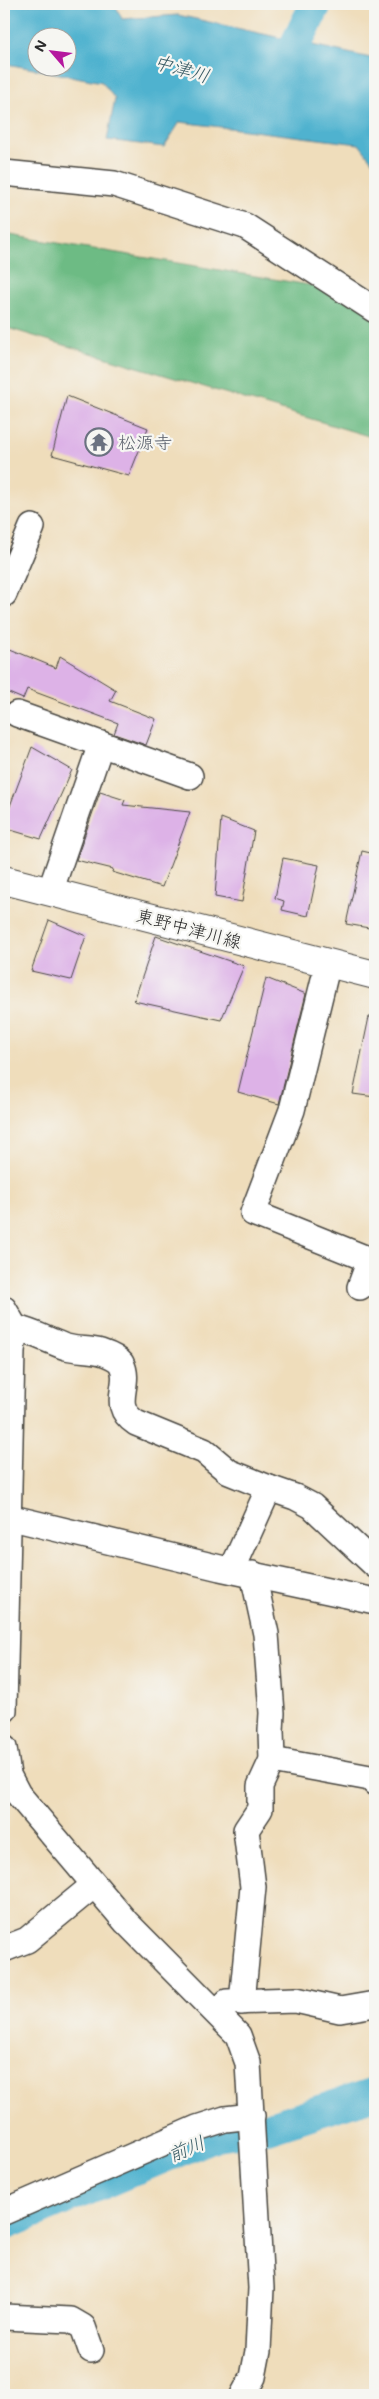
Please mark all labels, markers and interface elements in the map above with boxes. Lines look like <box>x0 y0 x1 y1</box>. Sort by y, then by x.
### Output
north arrow <box>28 28 78 78</box>
text: N <box>29 37 51 55</box>
water label: 中津川 <box>151 48 213 88</box>
temple icon: 松源寺 <box>84 427 114 457</box>
place label: 松源寺 <box>118 430 172 454</box>
street label: 東野中津川線 <box>134 902 244 954</box>
water label: 前川 <box>164 2129 208 2167</box>

